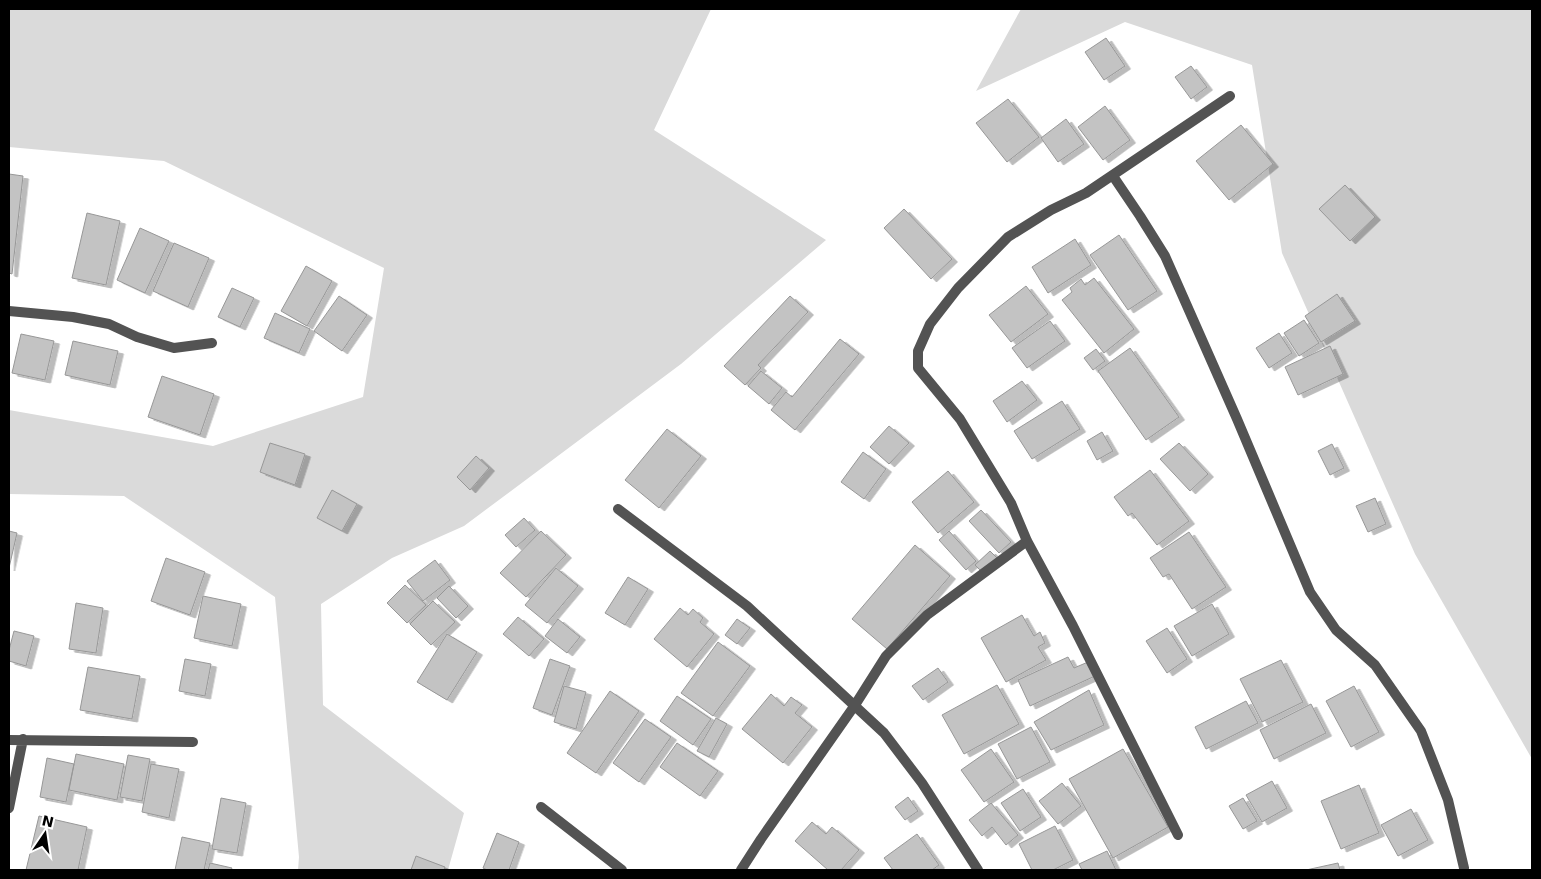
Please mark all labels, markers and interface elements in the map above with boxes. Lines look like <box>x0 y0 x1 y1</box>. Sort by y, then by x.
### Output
north arrow <box>20 809 70 859</box>
text: N <box>40 812 55 830</box>

